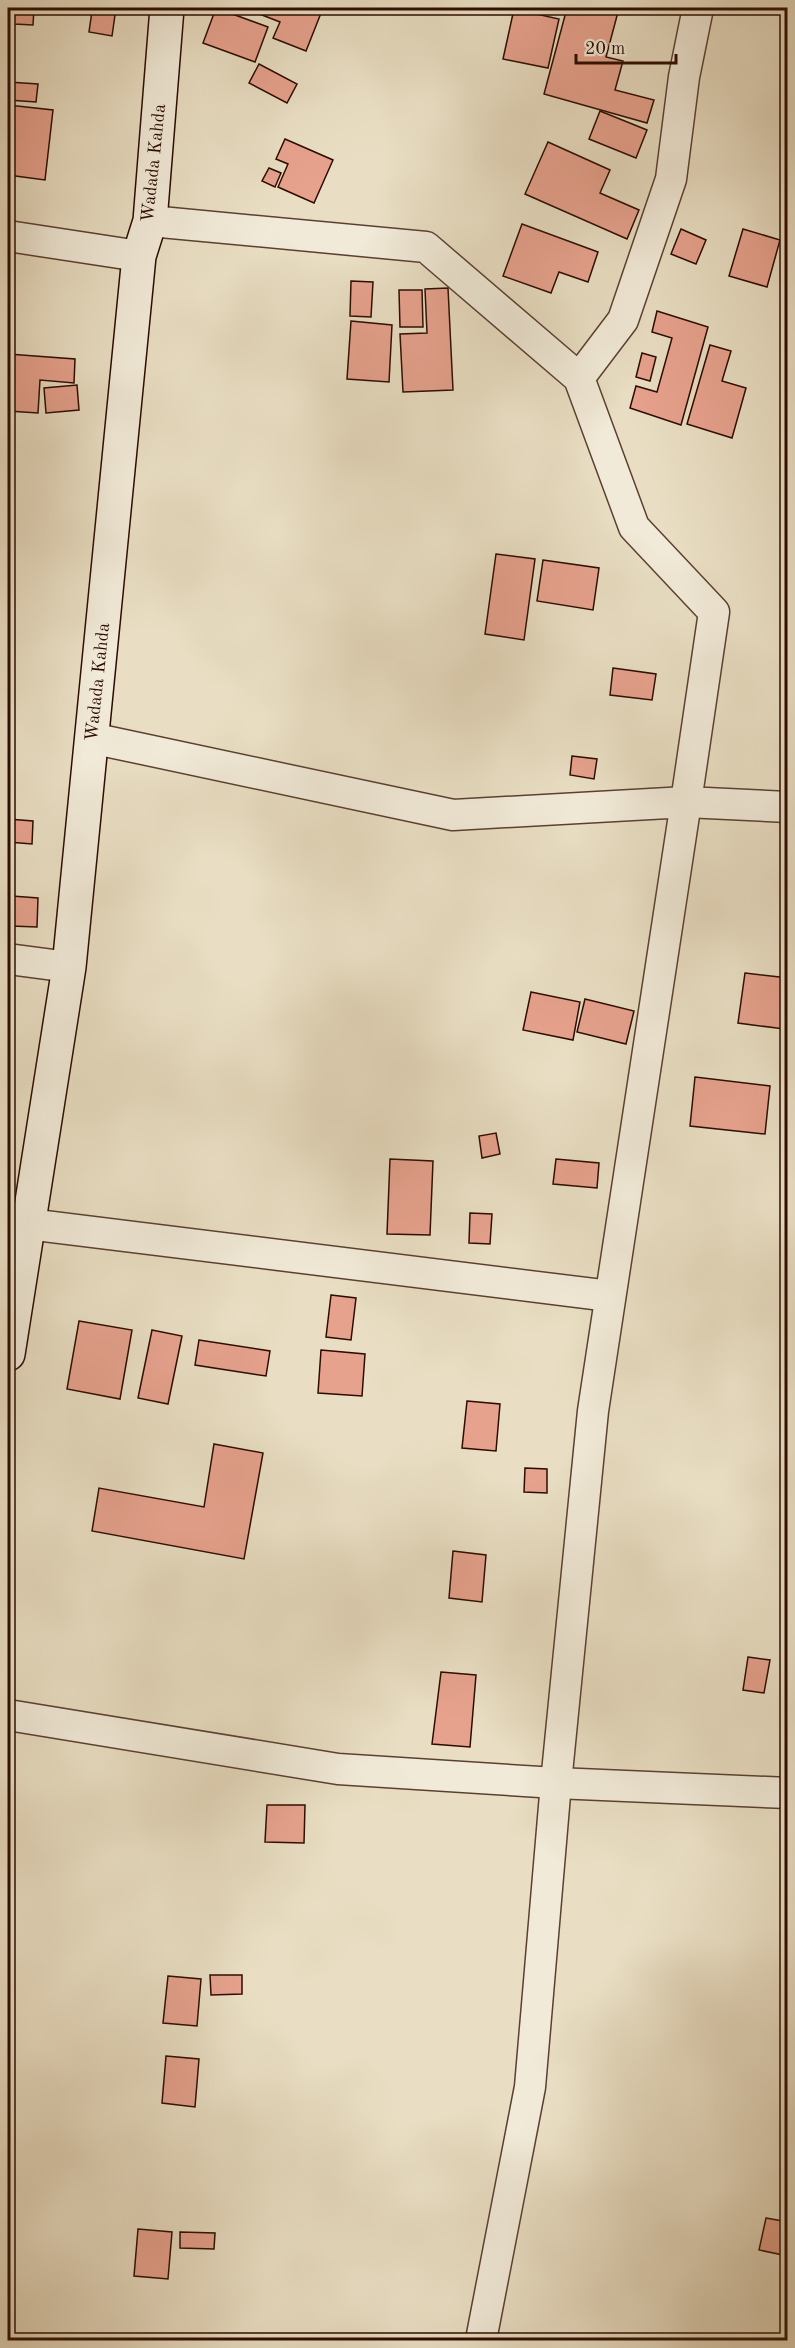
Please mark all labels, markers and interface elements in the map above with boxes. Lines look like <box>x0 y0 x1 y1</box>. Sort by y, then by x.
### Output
scale bar <box>576 27 676 65</box>
text: 20 m <box>585 40 625 58</box>
street label: Wadada Kahda <box>139 103 169 223</box>
street label: Wadada Kahda <box>83 622 113 742</box>

